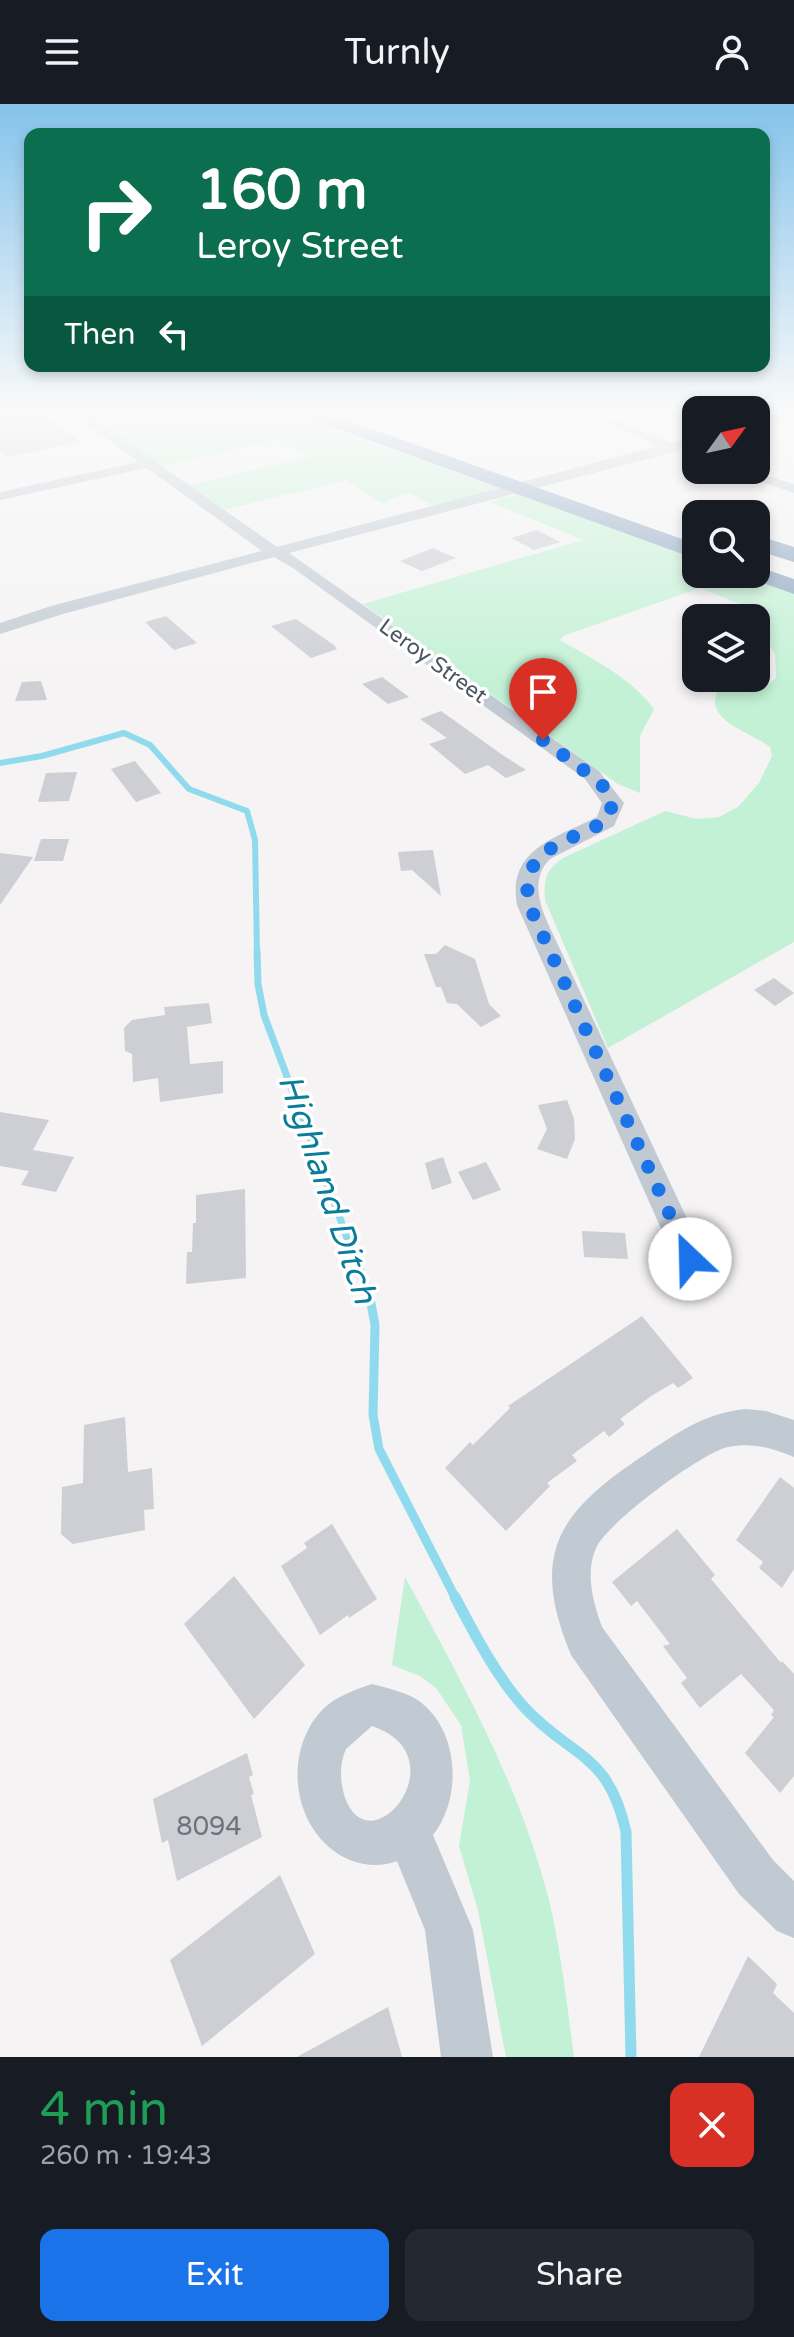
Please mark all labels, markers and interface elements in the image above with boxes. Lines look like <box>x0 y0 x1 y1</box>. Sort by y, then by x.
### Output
icon: menu <box>40 30 84 74</box>
icon: person <box>710 30 754 74</box>
text: Turnly <box>344 31 450 74</box>
text: 160 m <box>196 157 367 224</box>
icon: right <box>64 160 168 264</box>
text: Leroy Street <box>196 225 404 268</box>
icon: left <box>152 312 196 356</box>
text: Then <box>64 316 136 353</box>
north arrow <box>682 396 770 484</box>
map controls <box>682 396 770 692</box>
button: search <box>682 500 770 588</box>
button: layers <box>682 604 770 692</box>
street label: Leroy Street <box>374 613 492 709</box>
pin <box>509 658 577 740</box>
icon: arrive <box>521 670 565 714</box>
water label: Highland Ditch <box>269 1069 386 1310</box>
position arrow <box>648 1217 732 1301</box>
house number: 8094 <box>176 1811 242 1842</box>
text: 4 min <box>40 2081 168 2139</box>
button: close <box>670 2083 754 2167</box>
text: 260 m · 19:43 <box>40 2140 212 2171</box>
button: Exit <box>40 2229 389 2321</box>
button: Share <box>405 2229 754 2321</box>

